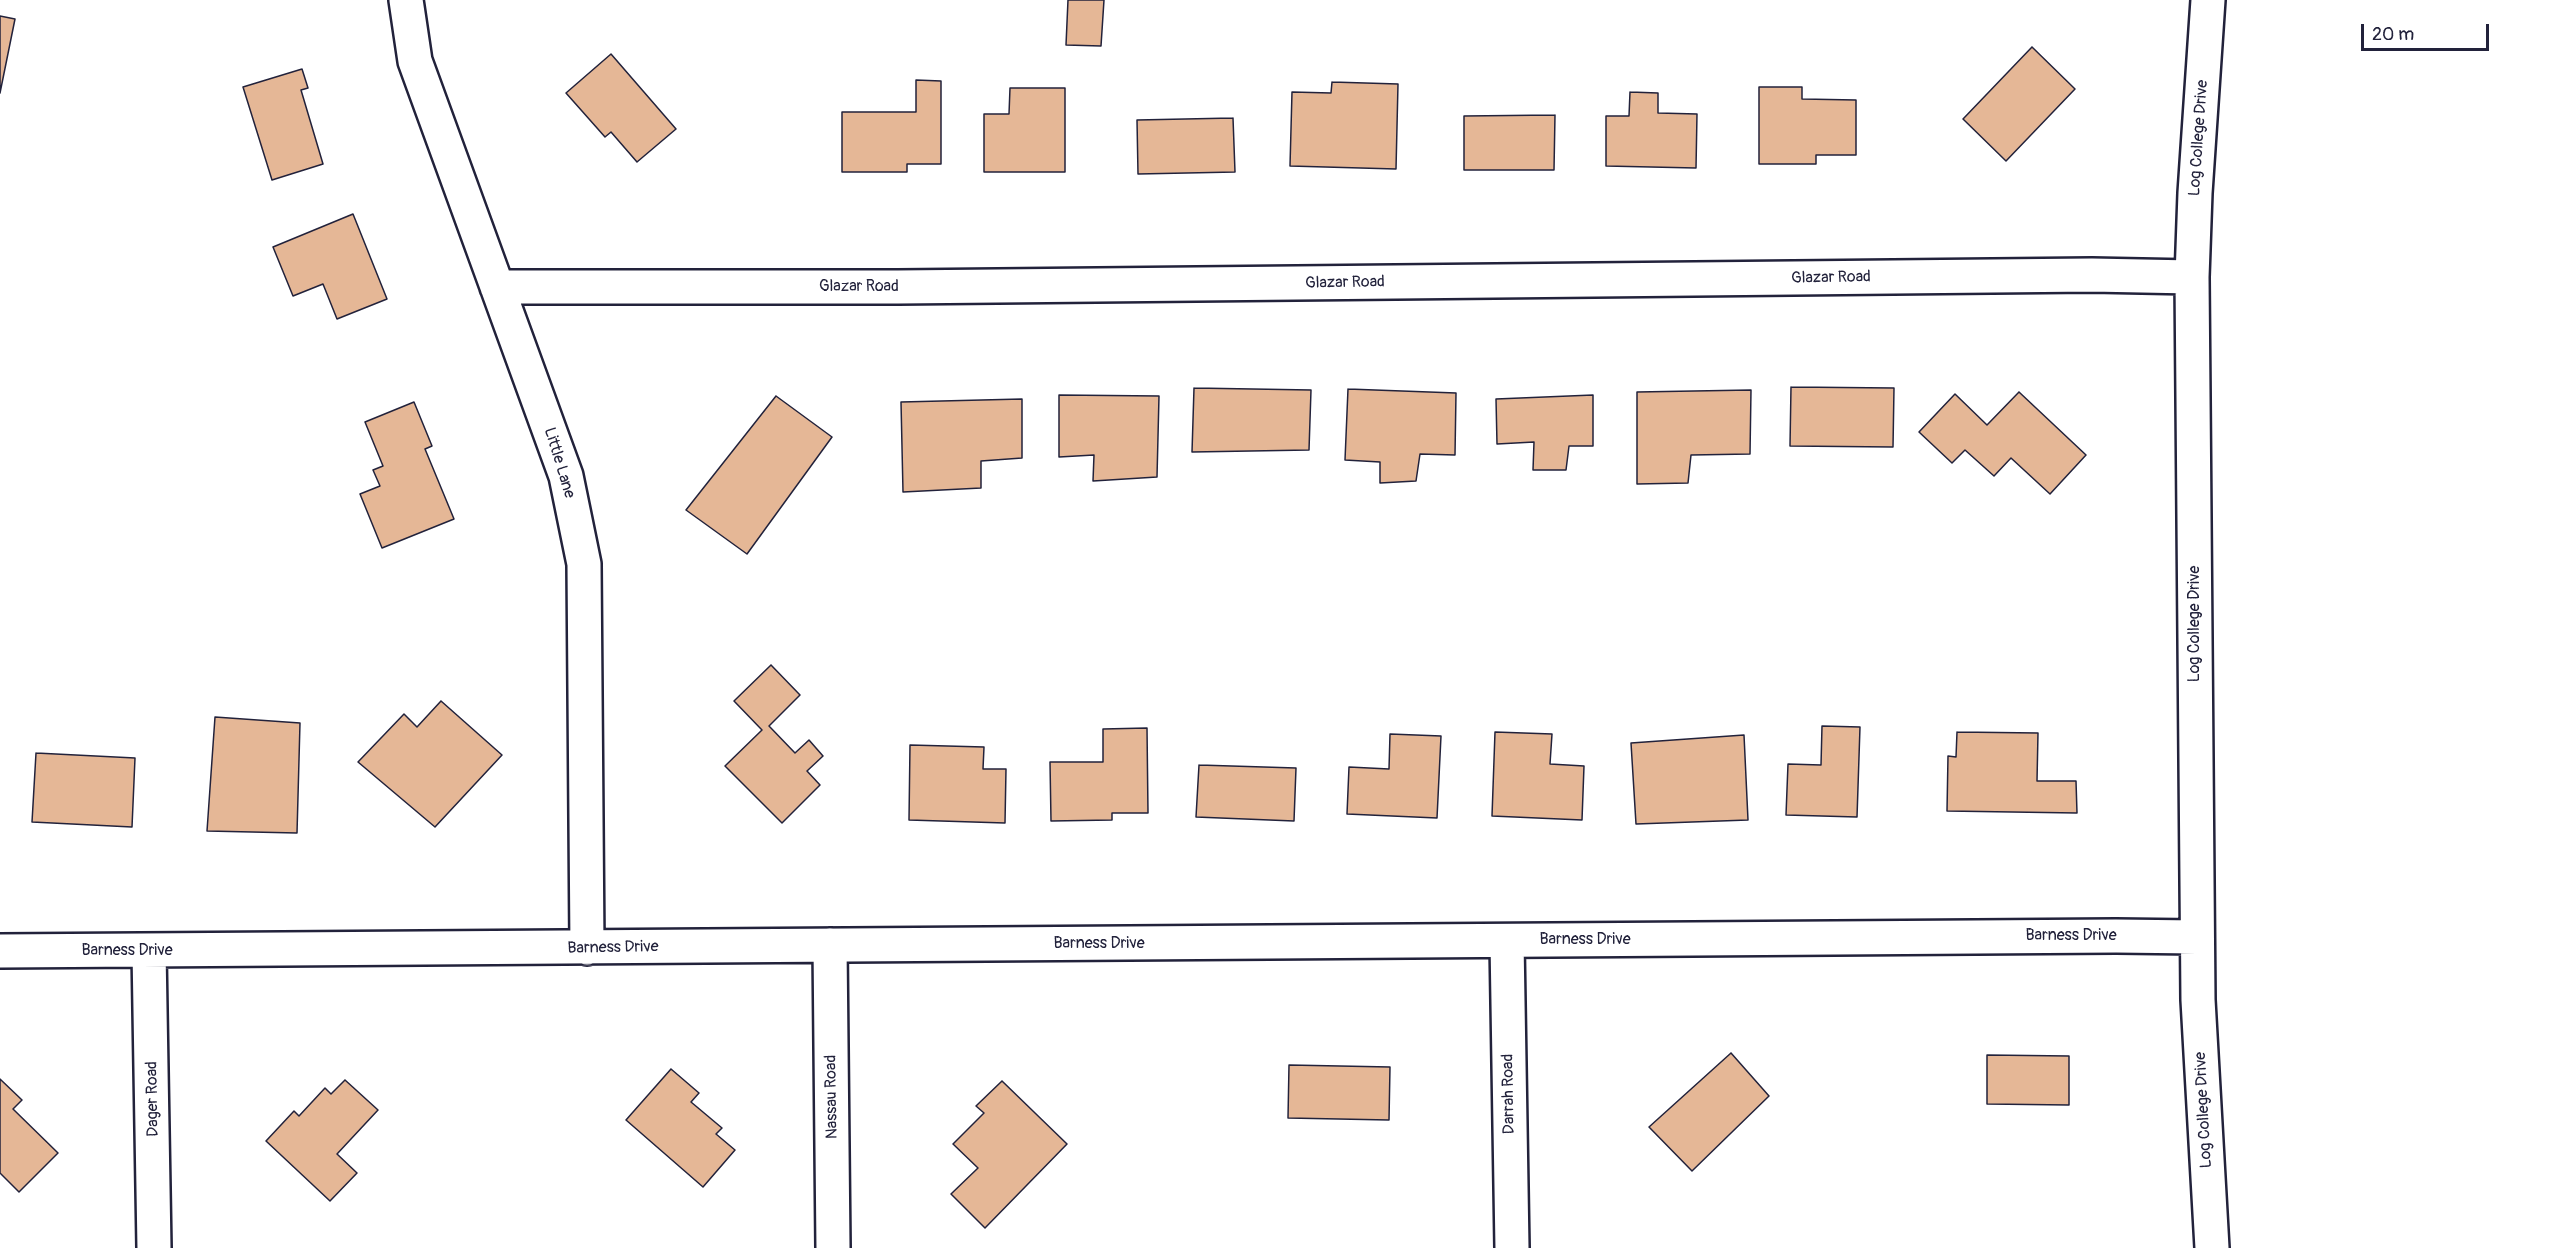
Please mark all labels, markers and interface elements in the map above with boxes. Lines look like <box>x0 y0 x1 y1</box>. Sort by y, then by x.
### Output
scale bar <box>2364 12 2492 50</box>
text: 20 m <box>2372 23 2414 46</box>
street label: Log College Drive <box>2185 79 2213 197</box>
street label: Glazar Road <box>1791 268 1871 288</box>
street label: Glazar Road <box>1305 273 1385 293</box>
street label: Glazar Road <box>819 277 899 297</box>
street label: Little Lane <box>539 425 579 501</box>
street label: Log College Drive <box>2185 566 2205 682</box>
street label: Barness Drive <box>2025 926 2117 946</box>
street label: Barness Drive <box>1539 930 1631 950</box>
street label: Barness Drive <box>1053 934 1145 954</box>
street label: Barness Drive <box>567 938 659 958</box>
street label: Barness Drive <box>81 941 173 961</box>
street label: Log College Drive <box>2191 1051 2217 1169</box>
street label: Darrah Road <box>1499 1054 1519 1134</box>
street label: Nassau Road <box>822 1055 842 1139</box>
street label: Dager Road <box>143 1061 163 1137</box>

